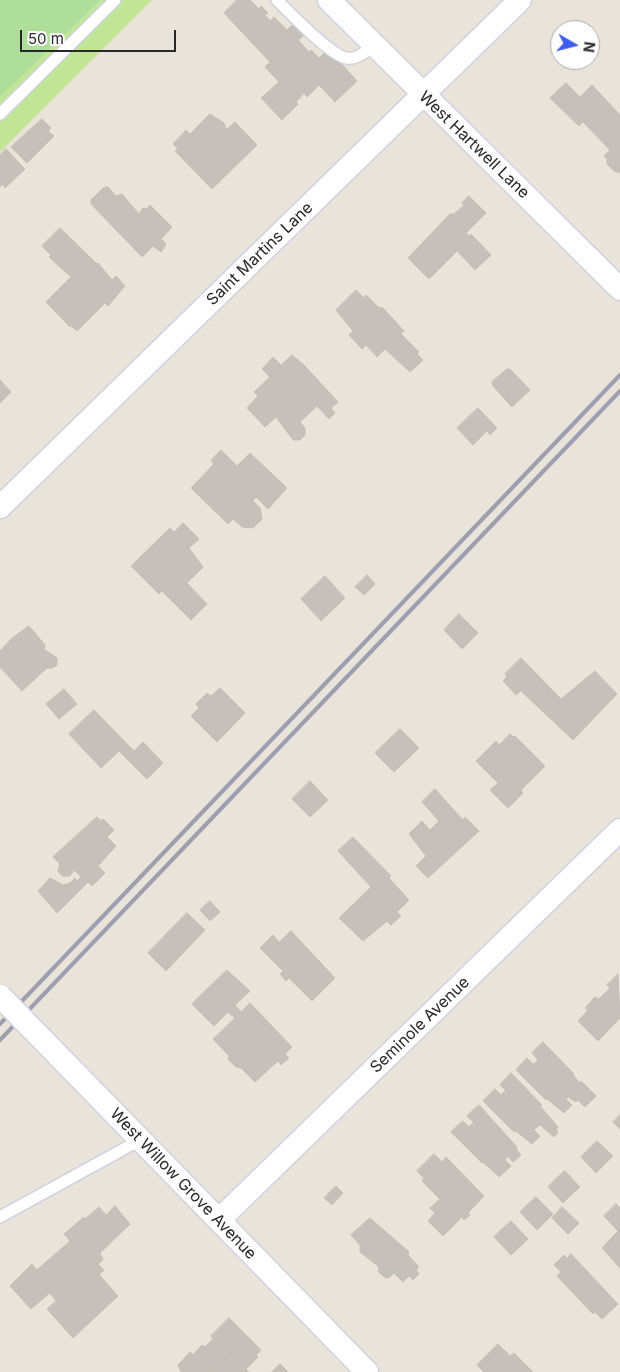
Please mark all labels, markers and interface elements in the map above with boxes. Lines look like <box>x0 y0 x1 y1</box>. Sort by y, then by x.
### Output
scale bar <box>22 20 179 52</box>
north arrow <box>550 20 600 70</box>
text: 50 m <box>28 29 64 48</box>
text: N <box>580 41 599 53</box>
street label: West Hartwell Lane <box>415 87 533 203</box>
street label: Saint Martins Lane <box>203 198 317 310</box>
street label: Seminole Avenue <box>366 973 474 1077</box>
street label: West Willow Grove Avenue <box>106 1105 260 1263</box>

